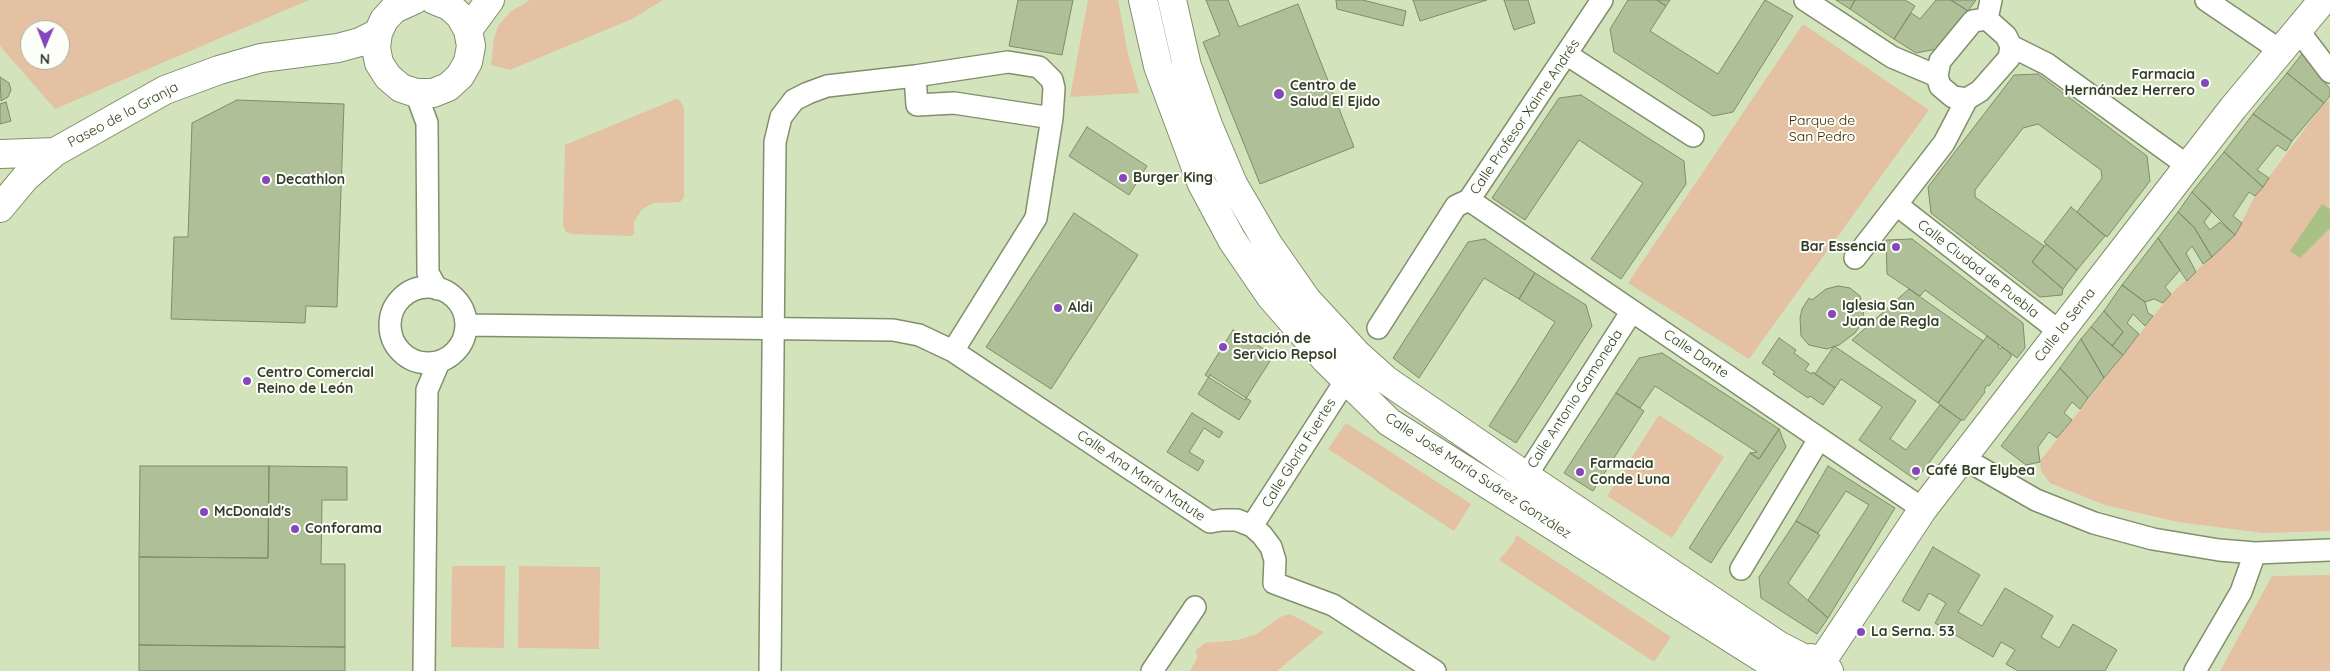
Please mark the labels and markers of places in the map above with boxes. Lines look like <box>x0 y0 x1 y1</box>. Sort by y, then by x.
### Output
place label: Farmacia Hernández Herrero <box>2064 67 2195 100</box>
marker: Farmacia Hernández Herrero <box>2199 77 2211 89</box>
place label: Centro de Salud El Ejido <box>1290 78 1380 110</box>
marker: Centro de Salud El Ejido <box>1272 87 1286 101</box>
place label: Burger King <box>1133 170 1213 186</box>
place label: Decathlon <box>276 172 345 188</box>
marker: Burger King <box>1117 172 1129 184</box>
marker: Decathlon <box>260 174 272 186</box>
place label: Bar Essencia <box>1801 239 1886 255</box>
marker: Bar Essencia <box>1890 241 1902 253</box>
place label: Iglesia San Juan de Regla <box>1842 298 1939 331</box>
place label: Aldi <box>1068 300 1093 316</box>
marker: Aldi <box>1052 302 1064 314</box>
marker: Iglesia San Juan de Regla <box>1826 308 1838 320</box>
place label: Estación de Servicio Repsol <box>1233 331 1337 364</box>
marker: Estación de Servicio Repsol <box>1217 341 1229 353</box>
place label: Centro Comercial Reino de León <box>257 365 374 398</box>
marker: Centro Comercial Reino de León <box>241 375 253 387</box>
place label: Farmacia Conde Luna <box>1590 456 1670 488</box>
place label: Café Bar Elybea <box>1926 463 2035 479</box>
marker: Café Bar Elybea <box>1910 465 1922 477</box>
marker: Farmacia Conde Luna <box>1574 466 1586 478</box>
place label: McDonald's <box>214 504 291 520</box>
marker: McDonald's <box>198 506 210 518</box>
place label: Conforama <box>305 521 382 537</box>
marker: Conforama <box>289 523 301 535</box>
place label: La Serna. 53 <box>1871 624 1954 640</box>
marker: La Serna. 53 <box>1855 626 1867 638</box>

